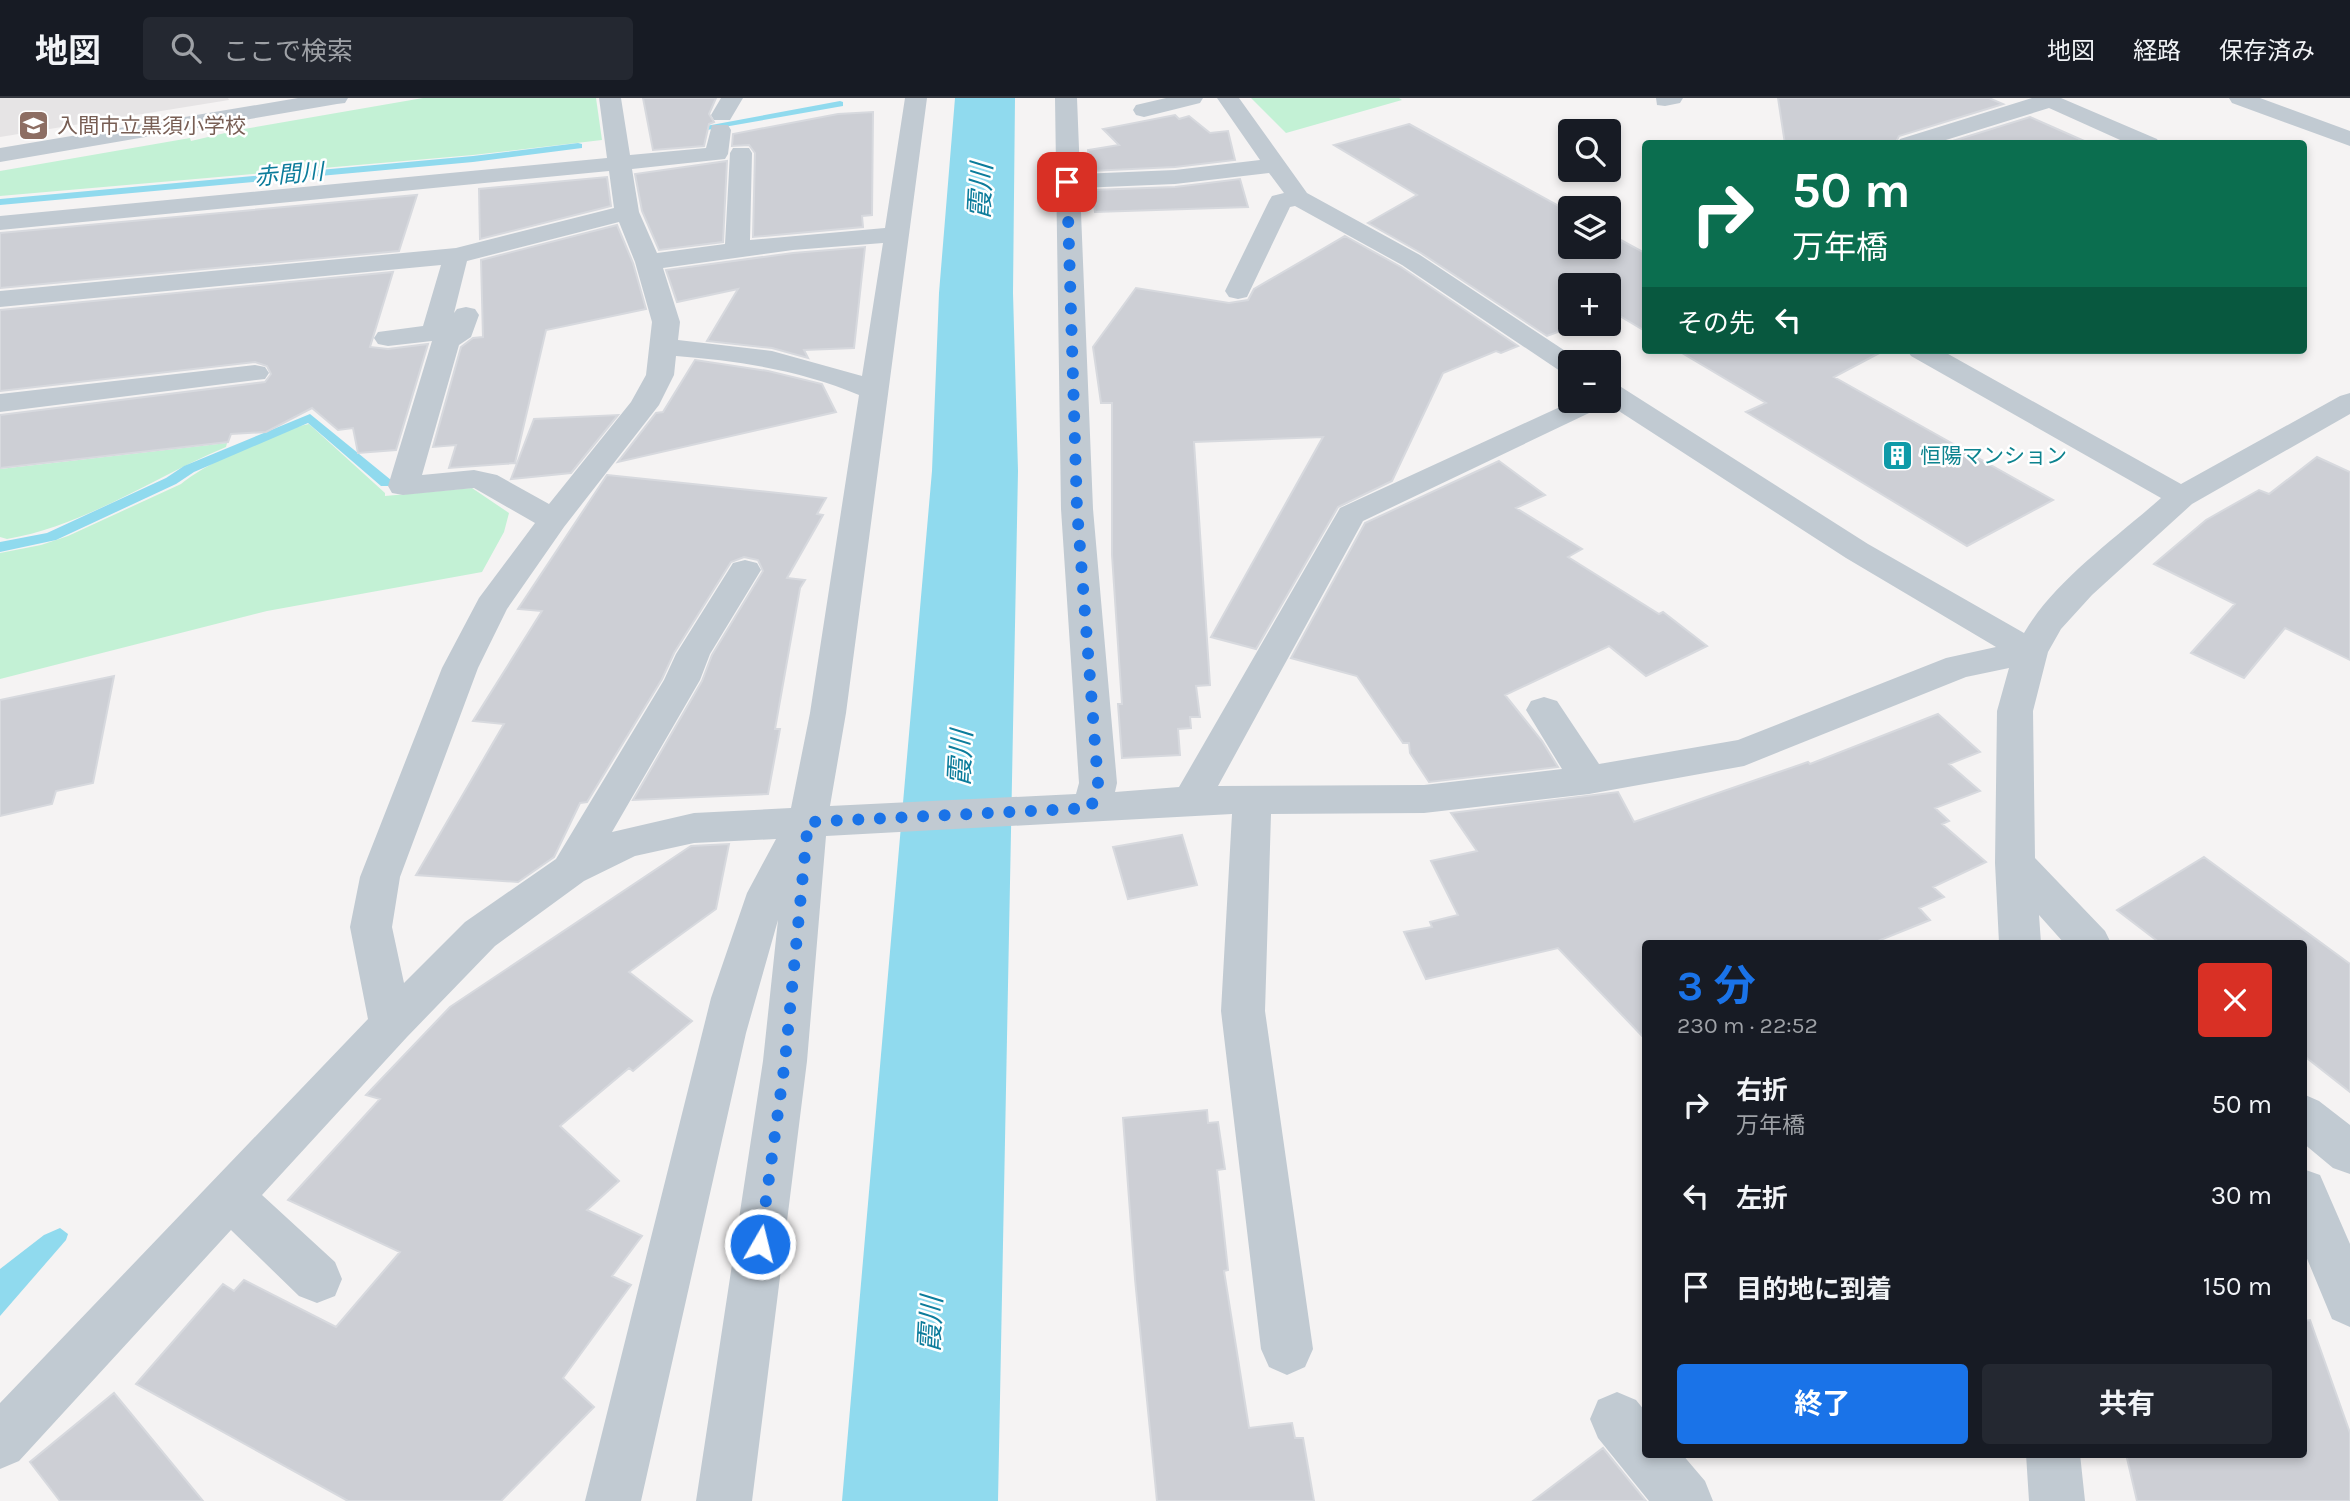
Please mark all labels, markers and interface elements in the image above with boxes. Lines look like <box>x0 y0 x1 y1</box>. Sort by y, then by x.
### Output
search box <box>143 17 633 80</box>
icon: search <box>167 29 205 67</box>
text: 地図 <box>35 32 101 70</box>
text: ここで検索 <box>223 36 353 67</box>
text: 地図 <box>2047 37 2095 65</box>
text: 経路 <box>2133 37 2181 65</box>
text: 保存済み <box>2219 37 2315 65</box>
school or university icon: 入間市立黒須小学校 <box>17 109 51 143</box>
place label: 入間市立黒須小学校 <box>57 114 246 138</box>
map controls <box>1558 119 1621 413</box>
button: search <box>1558 119 1621 182</box>
pin <box>1037 152 1097 212</box>
water label: 赤間川 <box>253 158 328 191</box>
water label: 霞川 <box>963 159 999 220</box>
text: 50 m <box>1792 162 1910 219</box>
icon: arrive <box>1048 163 1086 201</box>
icon: right <box>1677 168 1768 259</box>
button: layers <box>1558 196 1621 259</box>
text: 万年橋 <box>1792 229 1888 266</box>
button: + <box>1558 273 1621 336</box>
icon: left <box>1769 301 1807 339</box>
text: その先 <box>1677 308 1755 339</box>
button: − <box>1558 350 1621 413</box>
building icon: 恒陽マンション <box>1880 439 1914 473</box>
place label: 恒陽マンション <box>1920 444 2067 468</box>
water label: 霞川 <box>943 726 979 787</box>
text: 3 分 <box>1677 961 1756 1011</box>
button: close <box>2198 963 2272 1037</box>
text: 230 m · 22:52 <box>1677 1012 1818 1039</box>
text: 右折 <box>1736 1075 1788 1106</box>
icon: right <box>1677 1086 1715 1124</box>
text: 50 m <box>2211 1089 2272 1120</box>
text: 万年橋 <box>1736 1112 1805 1139</box>
icon: left <box>1677 1177 1715 1215</box>
text: 30 m <box>2211 1180 2272 1211</box>
text: 左折 <box>1736 1183 1788 1214</box>
position arrow <box>723 1207 797 1281</box>
icon: arrive <box>1677 1268 1715 1306</box>
text: 150 m <box>2203 1271 2272 1302</box>
text: 目的地に到着 <box>1736 1274 1892 1305</box>
water label: 霞川 <box>913 1292 949 1353</box>
button: 終了 <box>1677 1364 1968 1444</box>
button: 共有 <box>1982 1364 2272 1444</box>

